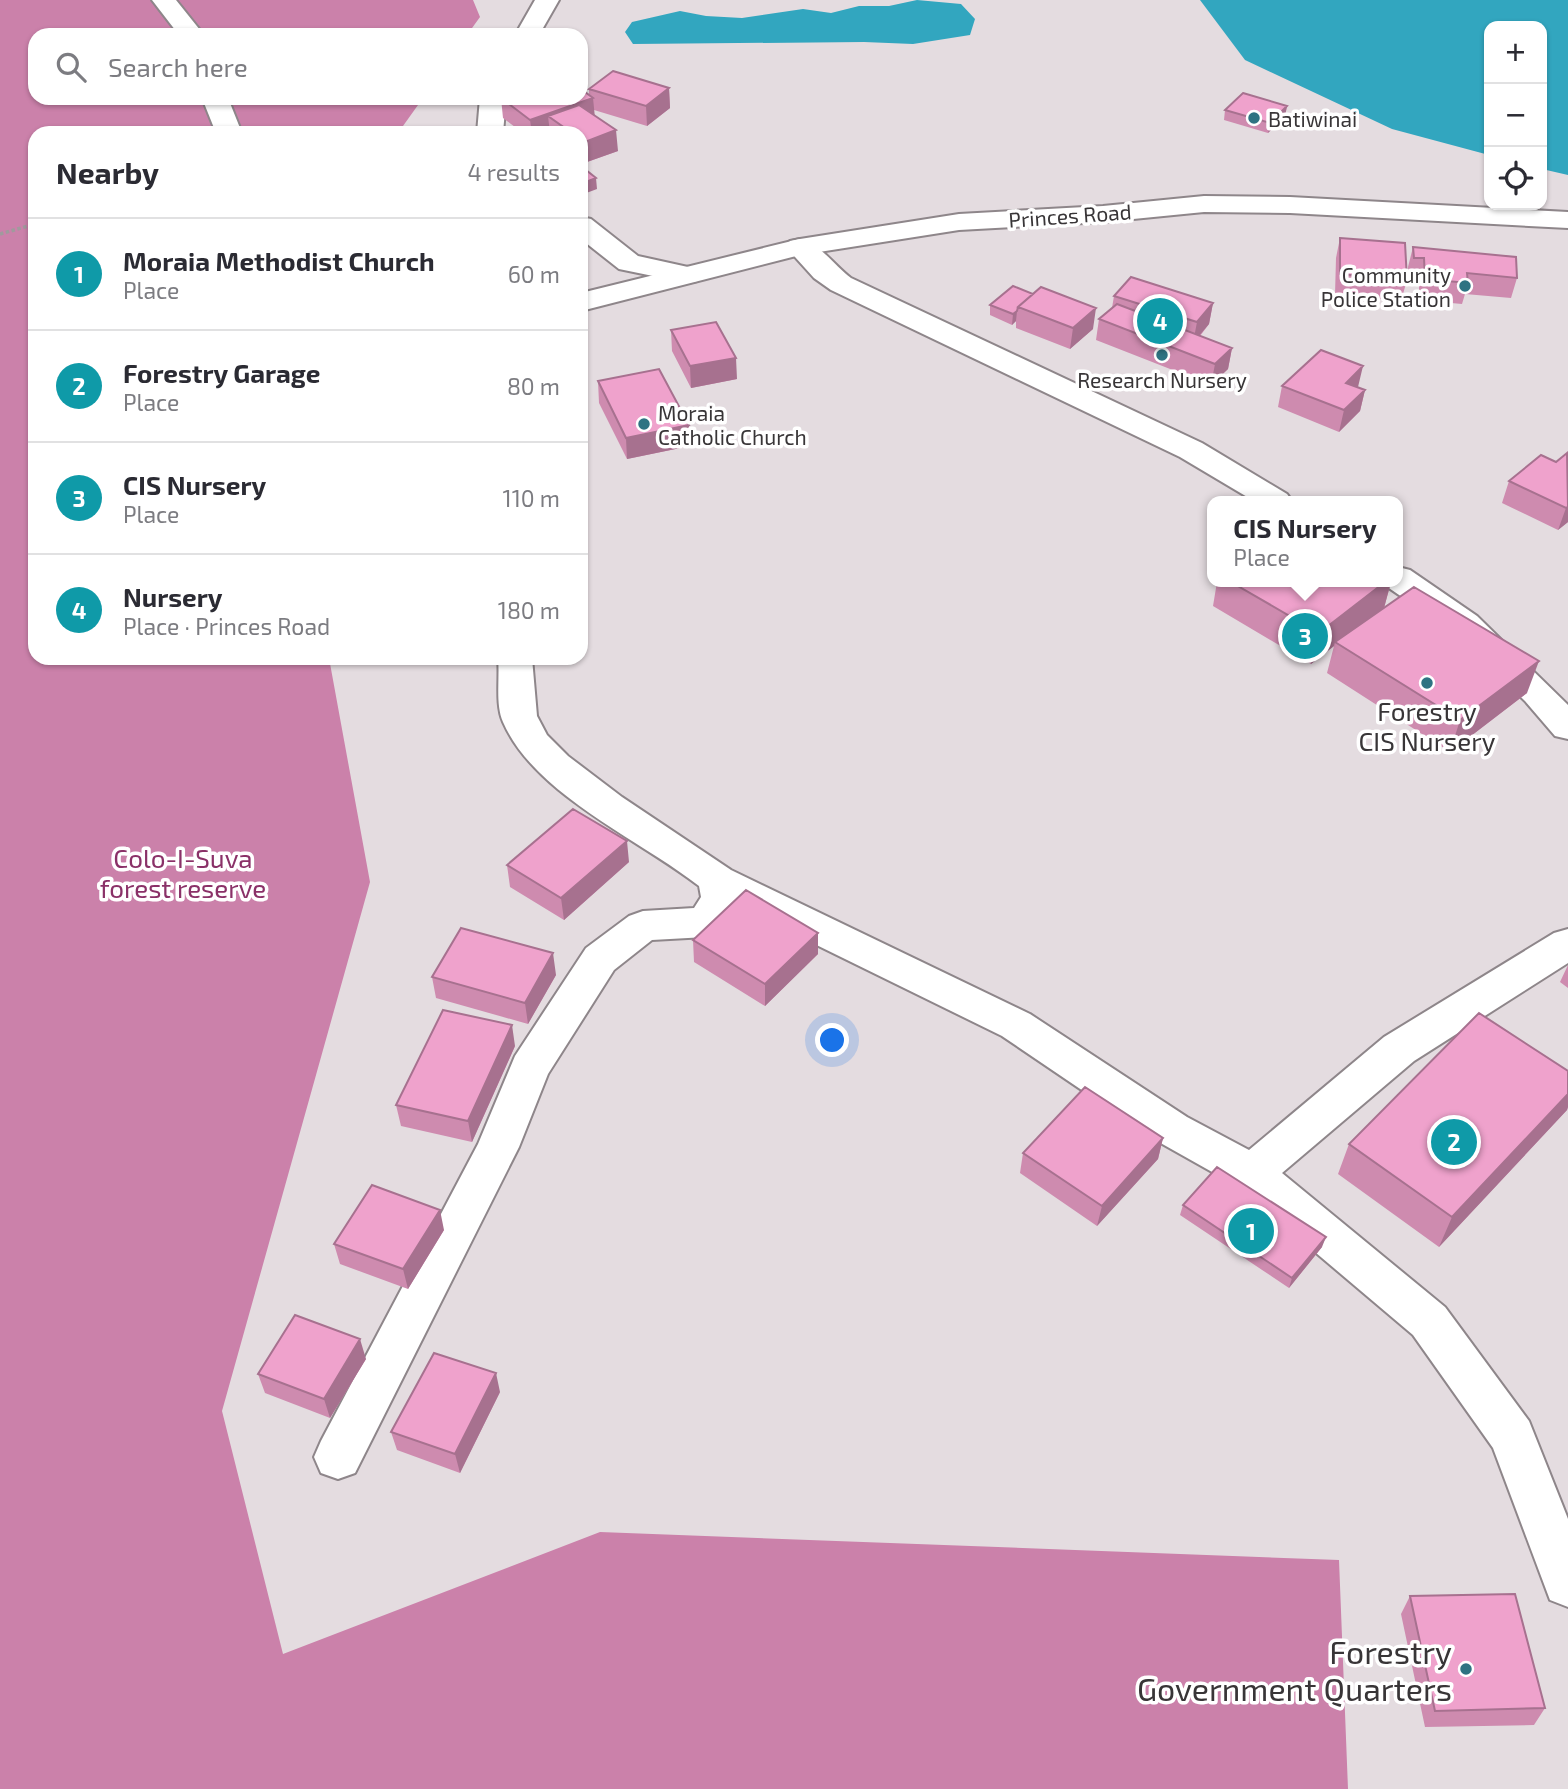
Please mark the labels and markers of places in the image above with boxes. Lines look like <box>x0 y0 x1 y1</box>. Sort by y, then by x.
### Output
place label: Batiwinai <box>1268 106 1357 131</box>
marker: Batiwinai <box>1246 110 1262 126</box>
place label: Community Police Station <box>1321 262 1451 311</box>
marker: Community Police Station <box>1457 278 1473 294</box>
pin: 4 <box>1137 295 1183 347</box>
marker: Research Nursery <box>1154 347 1170 363</box>
place label: Research Nursery <box>1077 367 1247 392</box>
place label: Moraia Catholic Church <box>658 400 807 449</box>
marker: Moraia Catholic Church <box>636 416 652 432</box>
pin: 3 <box>1282 610 1328 662</box>
marker: Forestry CIS Nursery <box>1419 675 1435 691</box>
place label: Forestry CIS Nursery <box>1359 695 1496 756</box>
pin: 2 <box>1431 1116 1477 1168</box>
pin: 1 <box>1228 1205 1274 1257</box>
place label: Forestry Government Quarters <box>1137 1632 1452 1708</box>
marker: Forestry Government Quarters <box>1458 1661 1474 1677</box>

